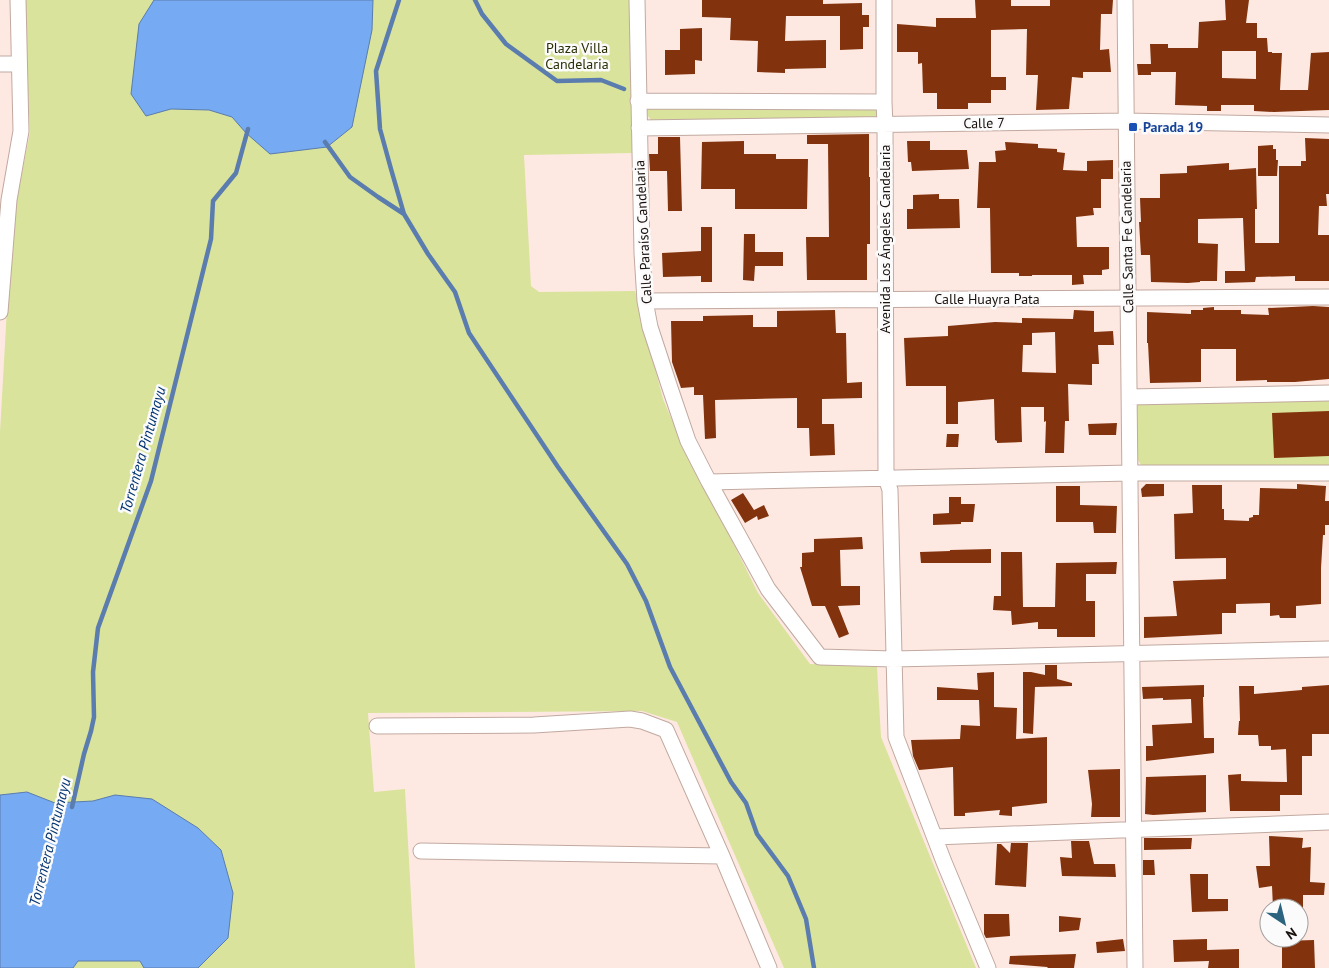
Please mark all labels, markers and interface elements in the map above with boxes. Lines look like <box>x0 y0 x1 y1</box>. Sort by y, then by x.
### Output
park label: Plaza Villa Candelaria <box>545 39 609 73</box>
street label: Calle 7 <box>963 114 1005 132</box>
place label: Parada 19 <box>1143 118 1203 136</box>
marker: Parada 19 <box>1127 121 1139 133</box>
street label: Avenida Los Ángeles Candelaria <box>876 144 894 333</box>
street label: Calle Paraíso Candelaria <box>630 160 656 304</box>
street label: Calle Santa Fe Candelaria <box>1117 160 1137 314</box>
street label: Calle Huayra Pata <box>934 290 1040 308</box>
water label: Torrentera Pintumayu <box>115 384 170 516</box>
water label: Torrentera Pintumayu <box>24 776 75 908</box>
north arrow <box>1259 898 1309 948</box>
text: N <box>1283 924 1300 944</box>

